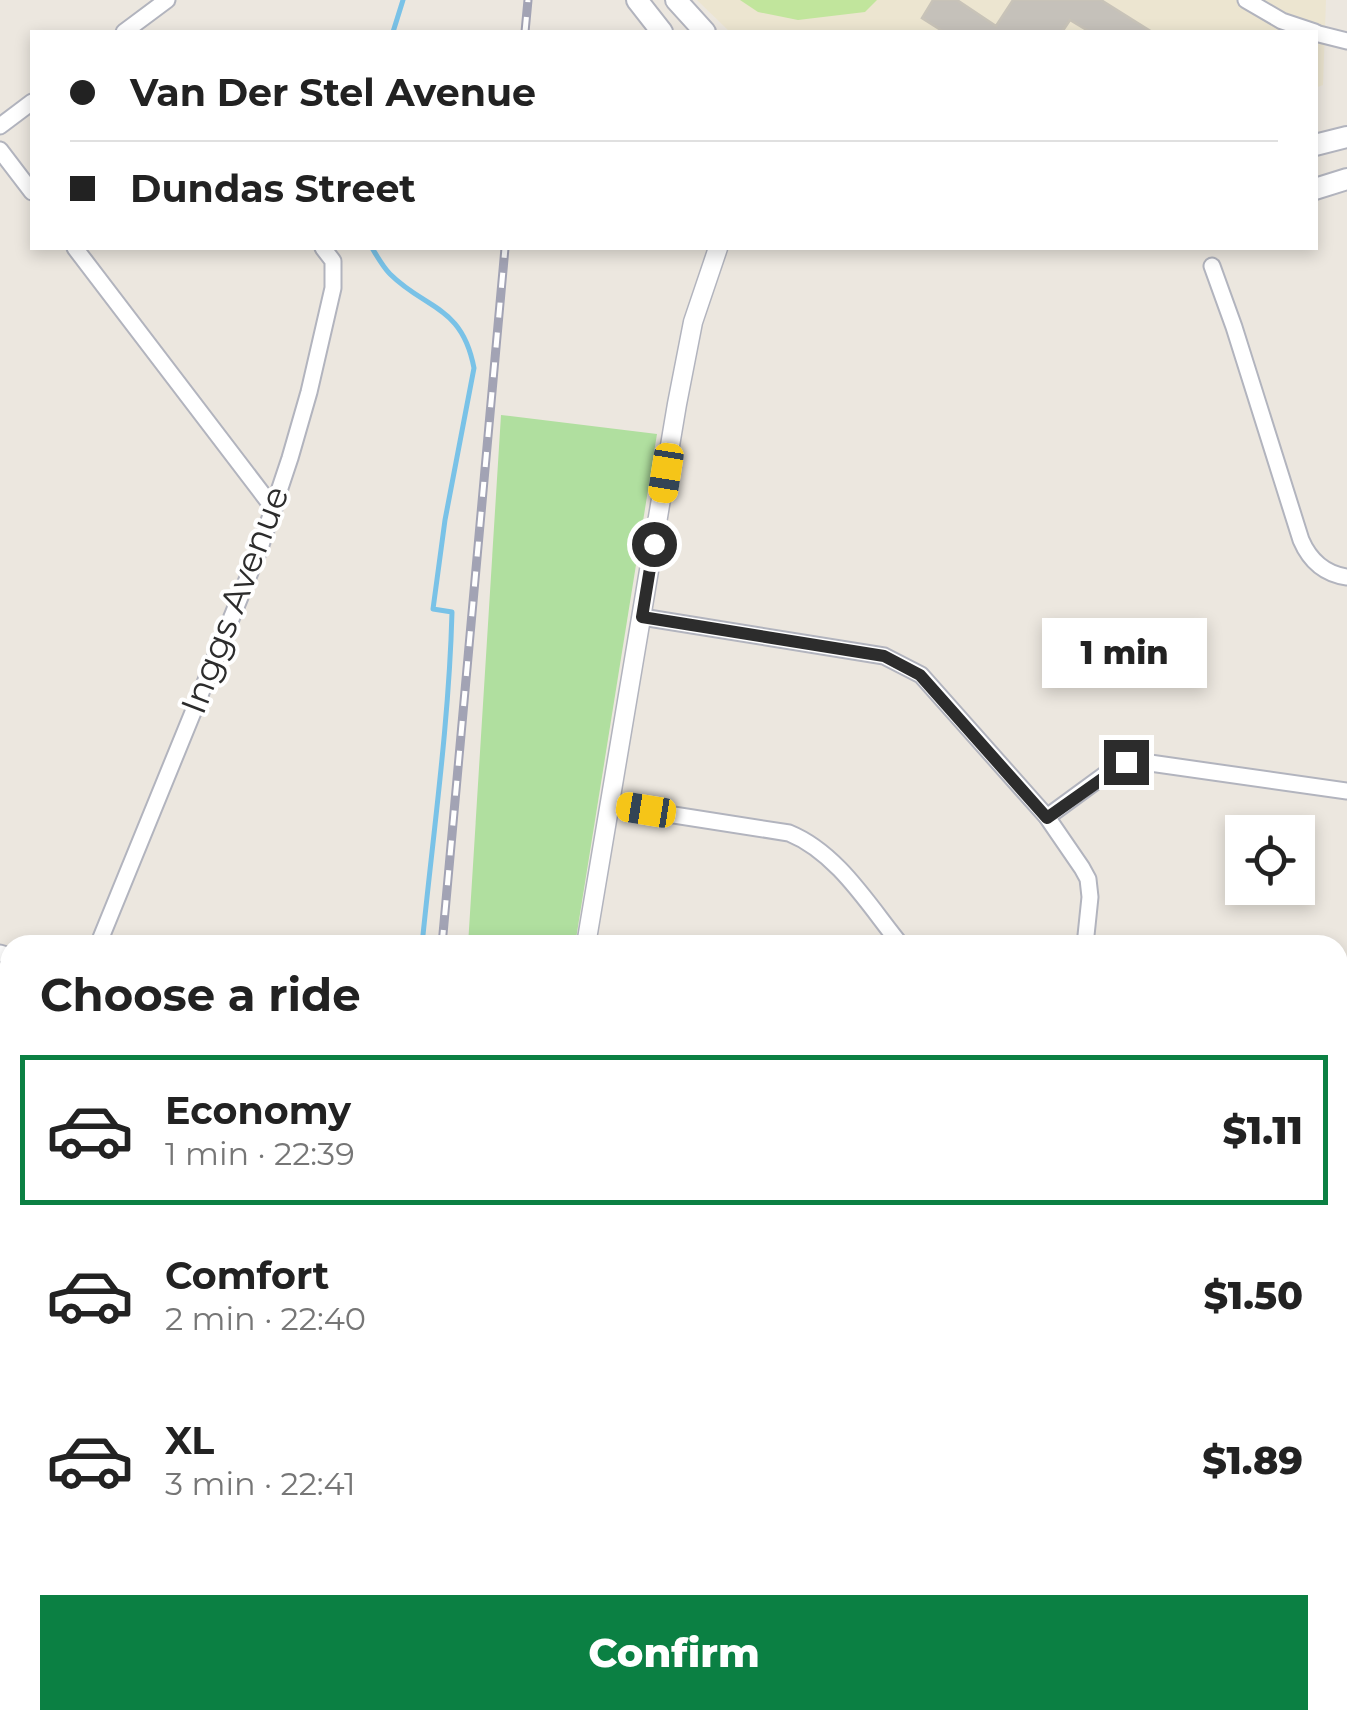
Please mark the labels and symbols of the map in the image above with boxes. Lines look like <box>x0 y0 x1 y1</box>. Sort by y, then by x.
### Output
car <box>646 441 686 505</box>
street label: Inggs Avenue <box>171 480 298 720</box>
route start <box>632 522 677 567</box>
callout: 1 min <box>1044 617 1208 687</box>
route end <box>1104 740 1149 785</box>
car <box>614 790 678 830</box>

